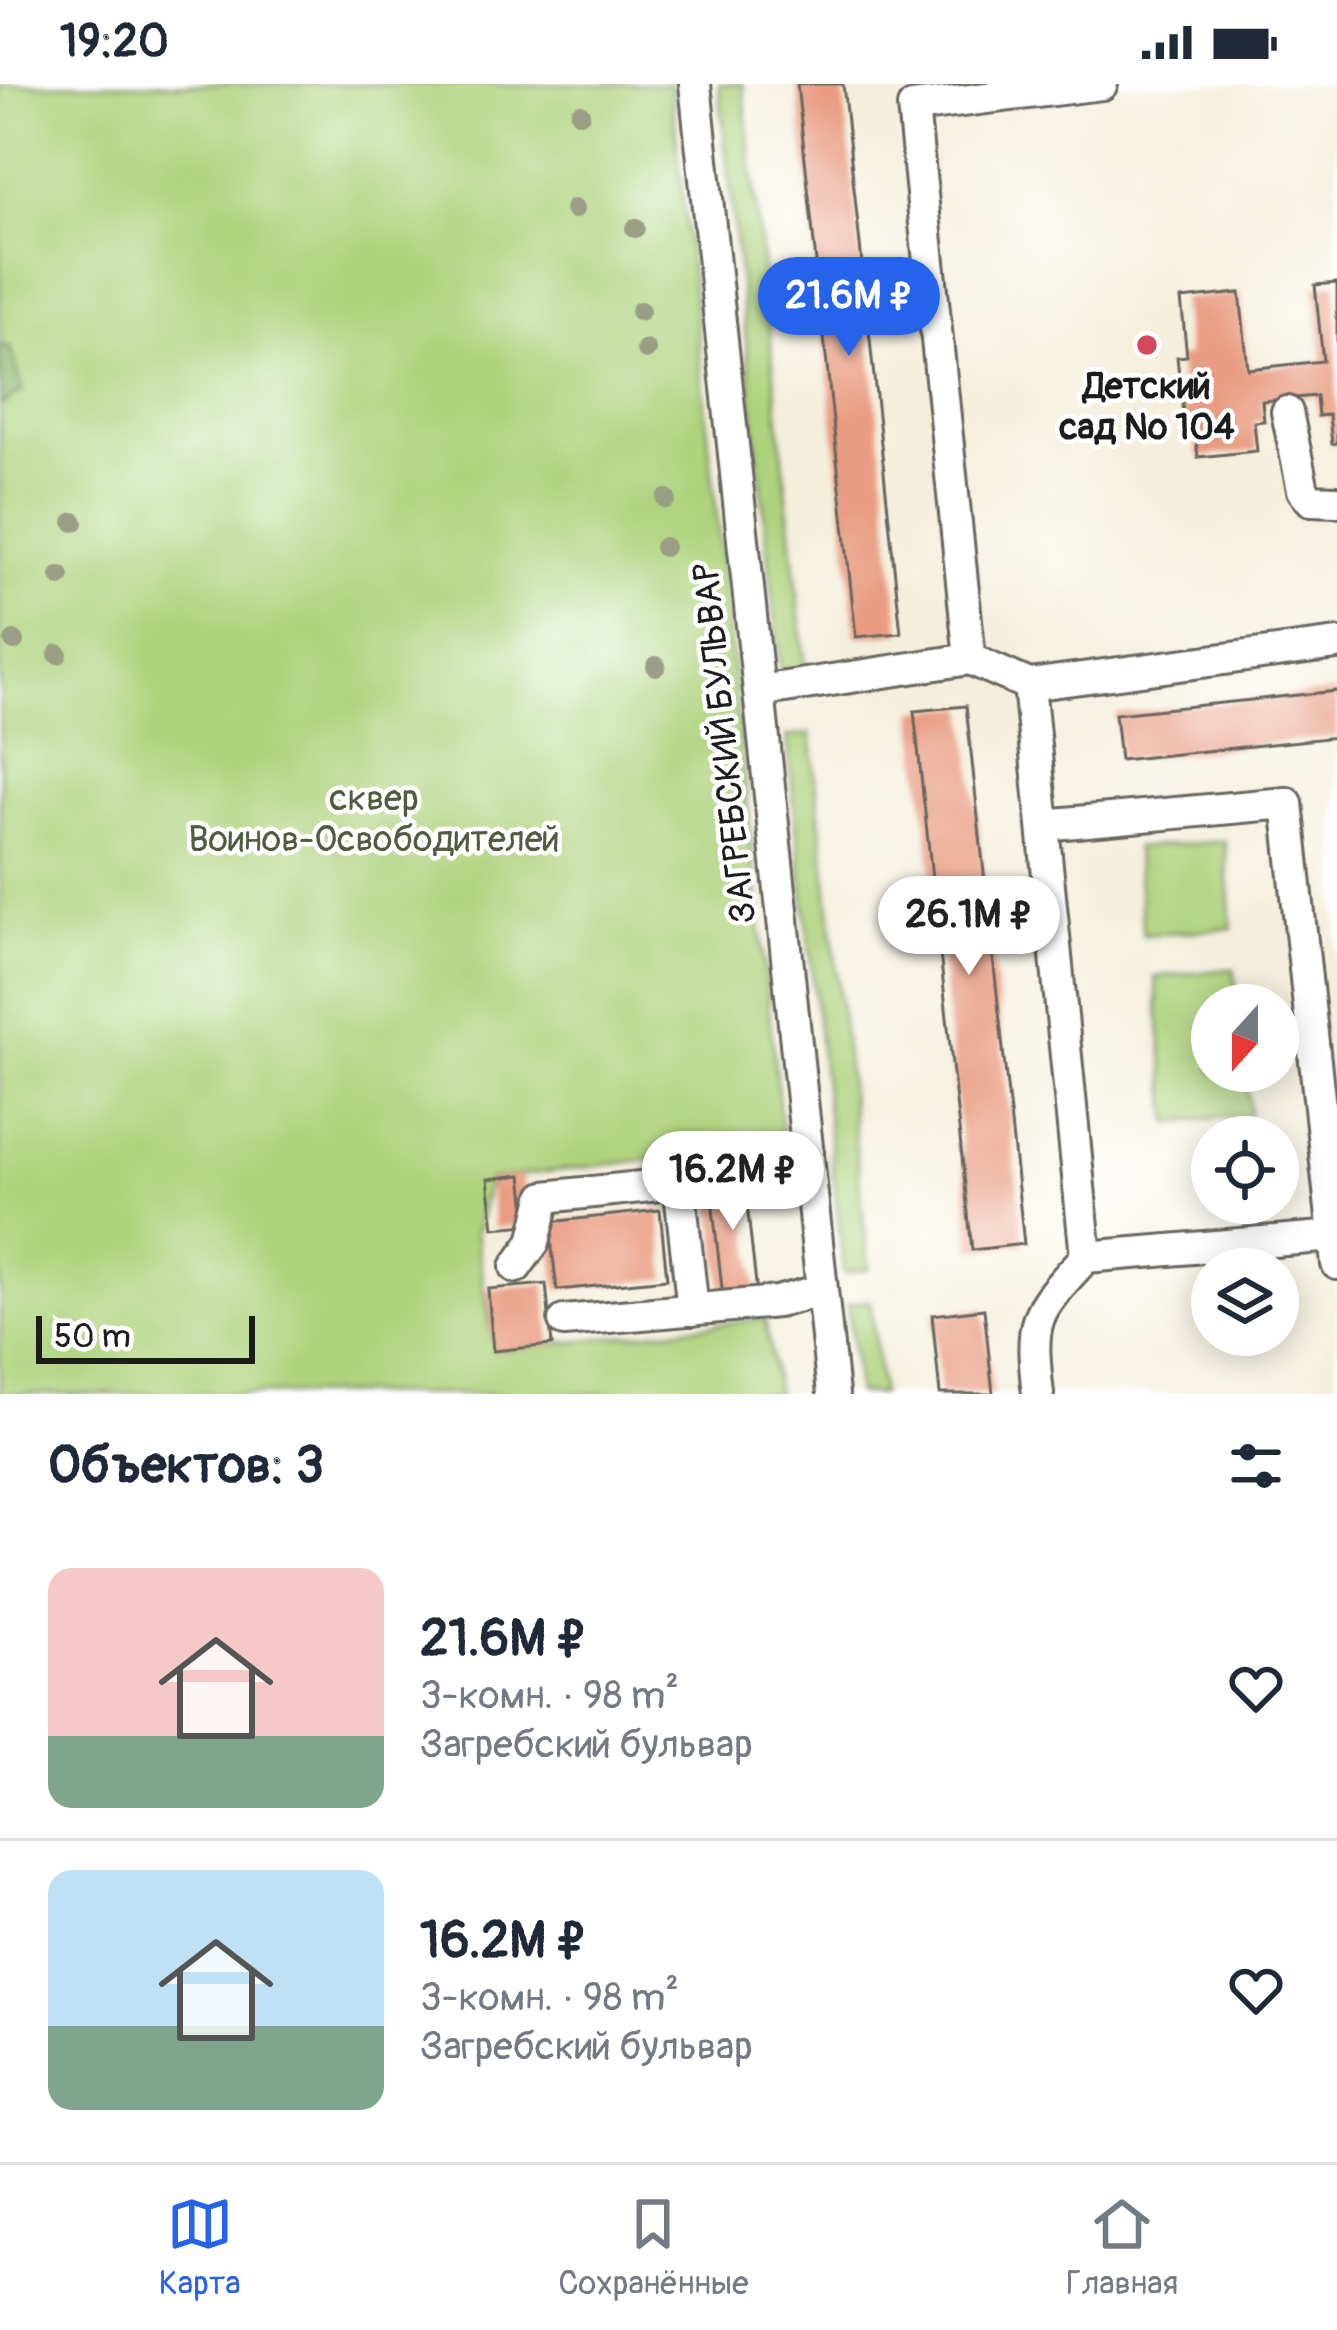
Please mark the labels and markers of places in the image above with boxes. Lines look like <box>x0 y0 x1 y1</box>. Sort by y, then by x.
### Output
pin: 21.6M ₽ <box>738 257 960 359</box>
marker: Детский сад № 104 <box>1134 332 1160 358</box>
place label: Детский сад № 104 <box>1059 364 1235 450</box>
pin: 26.1M ₽ <box>858 876 1080 978</box>
pin: 16.2M ₽ <box>622 1131 844 1233</box>

